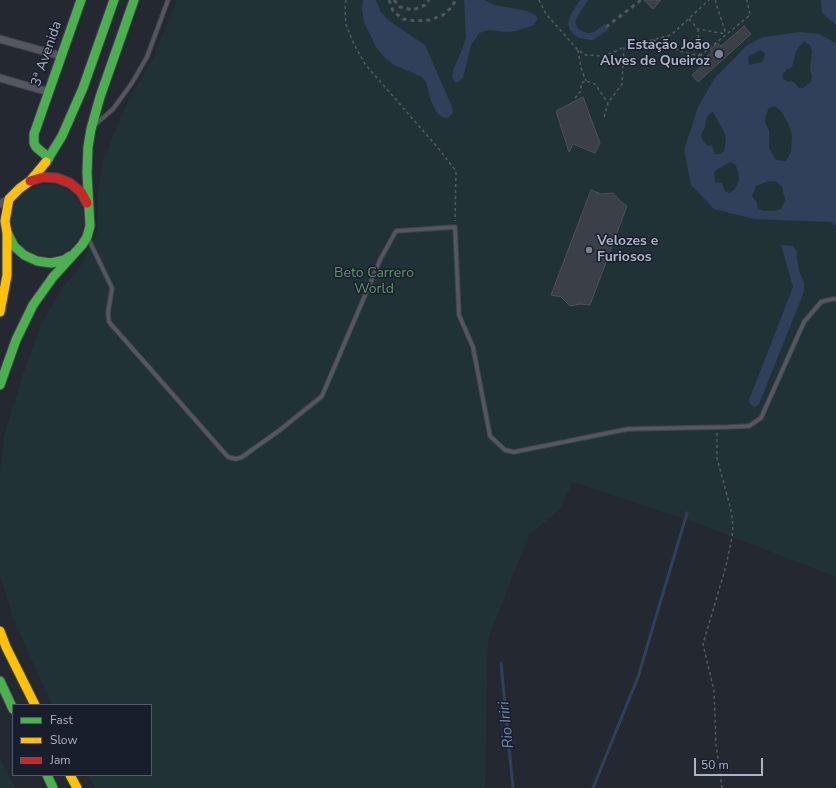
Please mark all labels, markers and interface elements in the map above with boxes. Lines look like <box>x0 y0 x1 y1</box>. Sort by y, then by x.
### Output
street label: 3ª Avenida <box>28 19 66 89</box>
place label: Estação João Alves de Queiroz <box>600 38 710 70</box>
marker: Estação João Alves de Queiroz <box>713 48 725 60</box>
place label: Velozes e Furiosos <box>597 234 658 266</box>
marker: Velozes e Furiosos <box>584 245 594 255</box>
park label: Beto Carrero World <box>334 266 414 298</box>
water label: Rio Iriri <box>496 701 518 749</box>
legend <box>12 704 152 776</box>
text: Fast <box>50 712 73 728</box>
text: Slow <box>50 732 78 748</box>
scale bar <box>696 750 765 776</box>
text: Jam <box>50 752 71 768</box>
text: 50 m <box>701 757 729 773</box>

